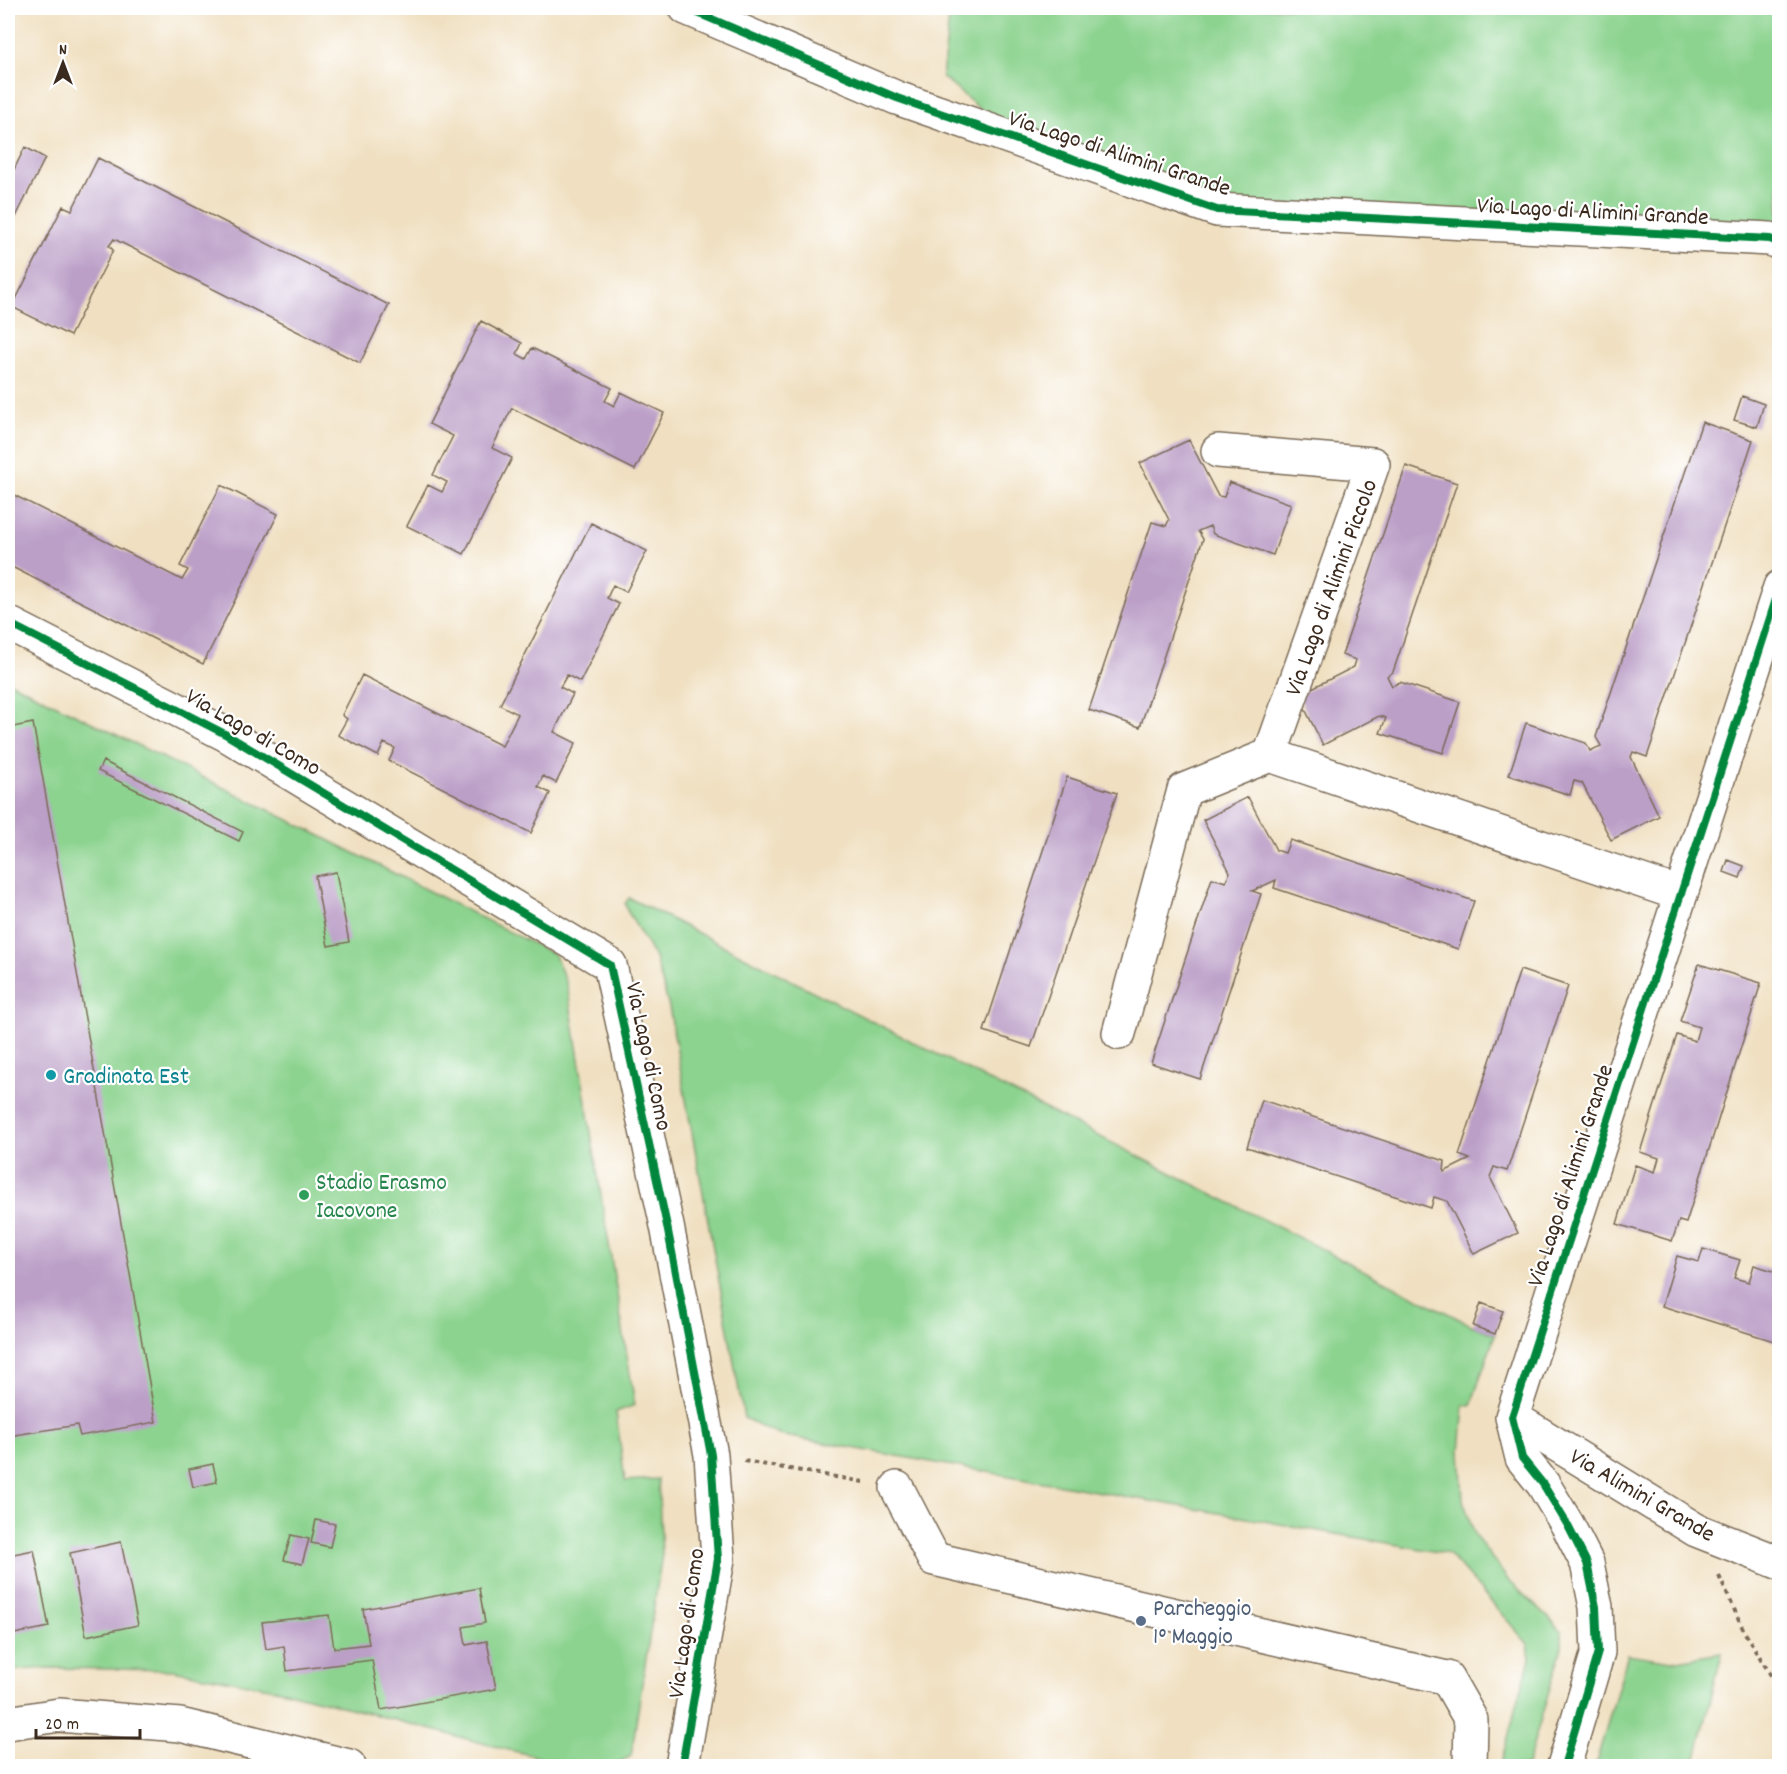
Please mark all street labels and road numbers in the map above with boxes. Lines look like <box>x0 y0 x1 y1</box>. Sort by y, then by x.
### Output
street label: Via Lago di Alimini Grande <box>1004 103 1235 207</box>
street label: Via Lago di Alimini Grande <box>1476 190 1709 236</box>
street label: Via Lago di Alimini Piccolo <box>1278 475 1388 701</box>
street label: Via Lago di Como <box>178 681 327 786</box>
street label: Via Lago di Como <box>615 979 679 1134</box>
street label: Via Lago di Alimini Grande <box>1520 1060 1624 1291</box>
street label: Via Alimini Grande <box>1562 1441 1721 1552</box>
street label: Via Lago di Como <box>661 1546 715 1701</box>

